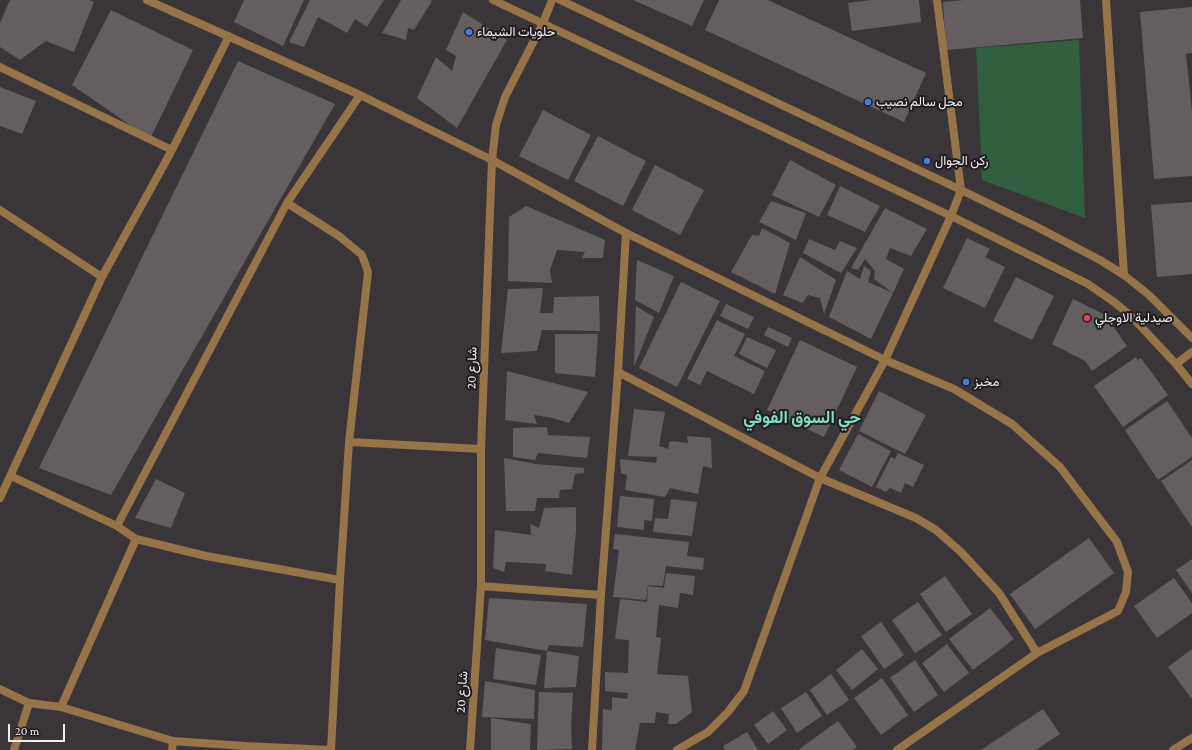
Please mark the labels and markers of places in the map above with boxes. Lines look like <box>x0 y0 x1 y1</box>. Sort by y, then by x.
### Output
place label: حلويات الشيماء <box>477 24 555 40</box>
marker: حلويات الشيماء <box>464 27 474 37</box>
place label: محل سالم نصيب <box>876 94 963 110</box>
marker: محل سالم نصيب <box>863 97 873 107</box>
place label: ركن الجوال <box>935 153 989 169</box>
marker: ركن الجوال <box>922 156 932 166</box>
place label: صيدلية الاوجلي <box>1095 310 1173 326</box>
marker: صيدلية الاوجلي <box>1082 313 1092 323</box>
place label: مخبز <box>974 374 999 390</box>
marker: مخبز <box>961 377 971 387</box>

